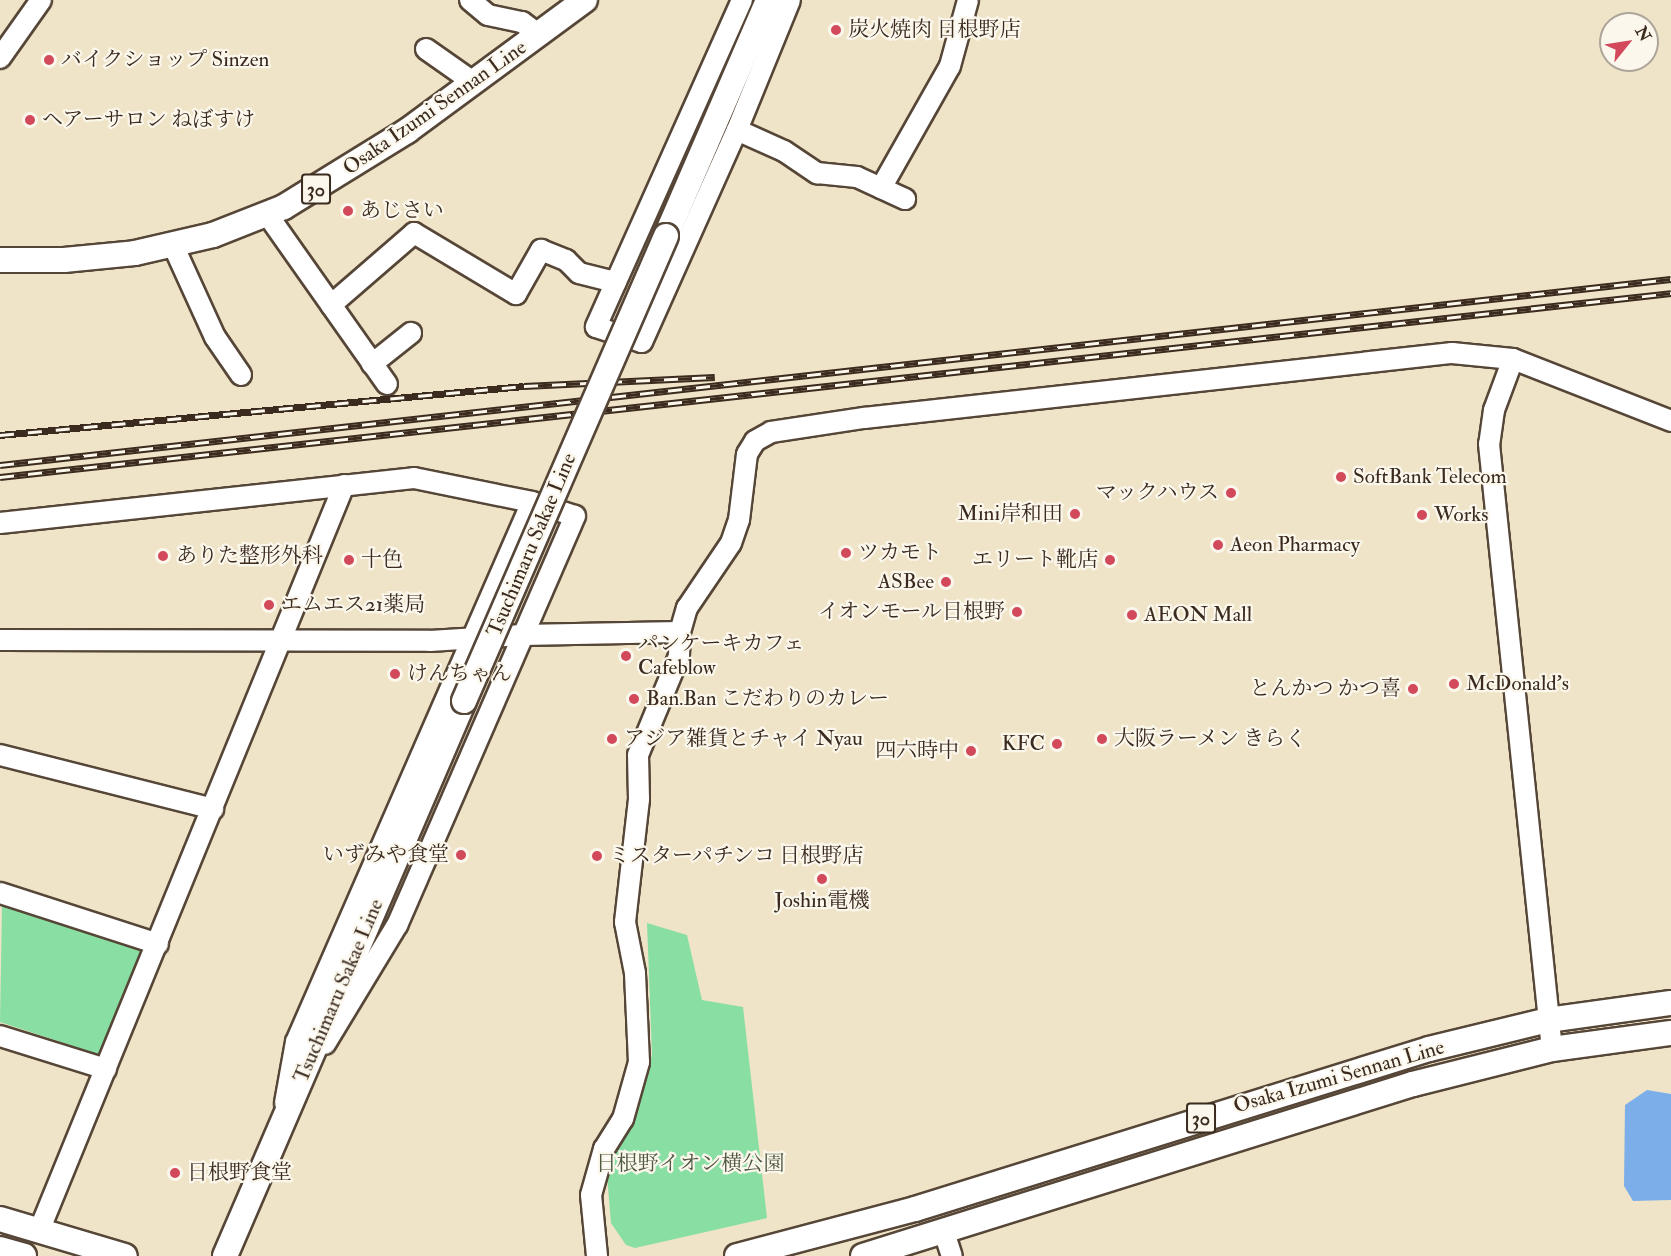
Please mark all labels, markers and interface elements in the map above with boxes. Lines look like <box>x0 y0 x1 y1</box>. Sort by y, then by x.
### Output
north arrow <box>1599 12 1659 72</box>
place label: 炭火焼肉 日根野店 <box>848 17 1020 43</box>
marker: 炭火焼肉 日根野店 <box>829 23 843 37</box>
text: N <box>1631 23 1655 45</box>
street label: Osaka Izumi Sennan Line <box>338 35 532 181</box>
place label: バイクショップ Sinzen <box>61 47 270 73</box>
marker: バイクショップ Sinzen <box>42 53 56 67</box>
place label: ヘアーサロン ねぼすけ <box>42 107 256 133</box>
marker: ヘアーサロン ねぼすけ <box>23 113 37 127</box>
road number: 30 <box>301 172 331 206</box>
place label: あじさい <box>360 198 444 224</box>
marker: あじさい <box>341 204 355 218</box>
street label: Tsuchimaru Sakae Line <box>482 449 582 641</box>
place label: SoftBank Telecom <box>1353 464 1507 490</box>
marker: SoftBank Telecom <box>1334 470 1348 484</box>
place label: マックハウス <box>1093 480 1219 506</box>
marker: マックハウス <box>1224 486 1238 500</box>
place label: Mini岸和田 <box>958 501 1063 527</box>
place label: Works <box>1434 502 1488 528</box>
marker: Mini岸和田 <box>1068 507 1082 521</box>
marker: Works <box>1415 508 1429 522</box>
place label: Aeon Pharmacy <box>1230 532 1360 558</box>
marker: Aeon Pharmacy <box>1211 538 1225 552</box>
place label: ツカモト <box>858 540 942 566</box>
place label: ありた整形外科 <box>176 543 323 569</box>
marker: ツカモト <box>839 546 853 560</box>
marker: ありた整形外科 <box>154 547 172 565</box>
place label: 十色 <box>361 547 403 573</box>
place label: エリート靴店 <box>972 547 1098 573</box>
marker: 十色 <box>342 553 356 567</box>
marker: エリート靴店 <box>1103 553 1117 567</box>
place label: ASBee <box>878 569 934 595</box>
marker: ASBee <box>939 575 953 589</box>
place label: エムエス21薬局 <box>281 592 425 618</box>
marker: エムエス21薬局 <box>262 598 276 612</box>
place label: イオンモール日根野 <box>817 599 1005 625</box>
place label: AEON Mall <box>1144 602 1252 628</box>
marker: イオンモール日根野 <box>1010 605 1024 619</box>
marker: AEON Mall <box>1125 608 1139 622</box>
place label: パンケーキカフェ Cafeblow <box>638 631 806 681</box>
marker: パンケーキカフェ Cafeblow <box>619 649 633 663</box>
place label: けんちゃん <box>407 661 512 687</box>
marker: けんちゃん <box>388 667 402 681</box>
place label: McDonald's <box>1466 671 1569 697</box>
place label: とんかつ かつ喜 <box>1250 676 1401 702</box>
marker: McDonald's <box>1447 677 1461 691</box>
marker: とんかつ かつ喜 <box>1406 682 1420 696</box>
place label: Ban.Ban こだわりのカレー <box>646 686 889 712</box>
marker: Ban.Ban こだわりのカレー <box>627 692 641 706</box>
place label: アジア雑貨とチャイ Nyau <box>624 726 864 752</box>
place label: 大阪ラーメン きらく <box>1114 726 1307 752</box>
place label: KFC <box>1002 731 1045 757</box>
marker: アジア雑貨とチャイ Nyau <box>605 732 619 746</box>
marker: 大阪ラーメン きらく <box>1095 732 1109 746</box>
marker: KFC <box>1050 737 1064 751</box>
place label: 四六時中 <box>875 738 959 764</box>
marker: 四六時中 <box>964 744 978 758</box>
place label: いずみや食堂 <box>323 842 449 868</box>
place label: ミスターパチンコ 日根野店 <box>609 843 865 869</box>
marker: いずみや食堂 <box>454 848 468 862</box>
marker: ミスターパチンコ 日根野店 <box>590 849 604 863</box>
marker: Joshin電機 <box>815 872 829 886</box>
place label: Joshin電機 <box>775 888 869 914</box>
street label: Tsuchimaru Sakae Line <box>289 895 389 1087</box>
street label: Osaka Izumi Sennan Line <box>1231 1035 1447 1119</box>
road number: 30 <box>1186 1101 1216 1135</box>
park label: 日根野イオン横公園 <box>596 1151 784 1177</box>
place label: 日根野食堂 <box>187 1160 292 1186</box>
marker: 日根野食堂 <box>168 1166 182 1180</box>

